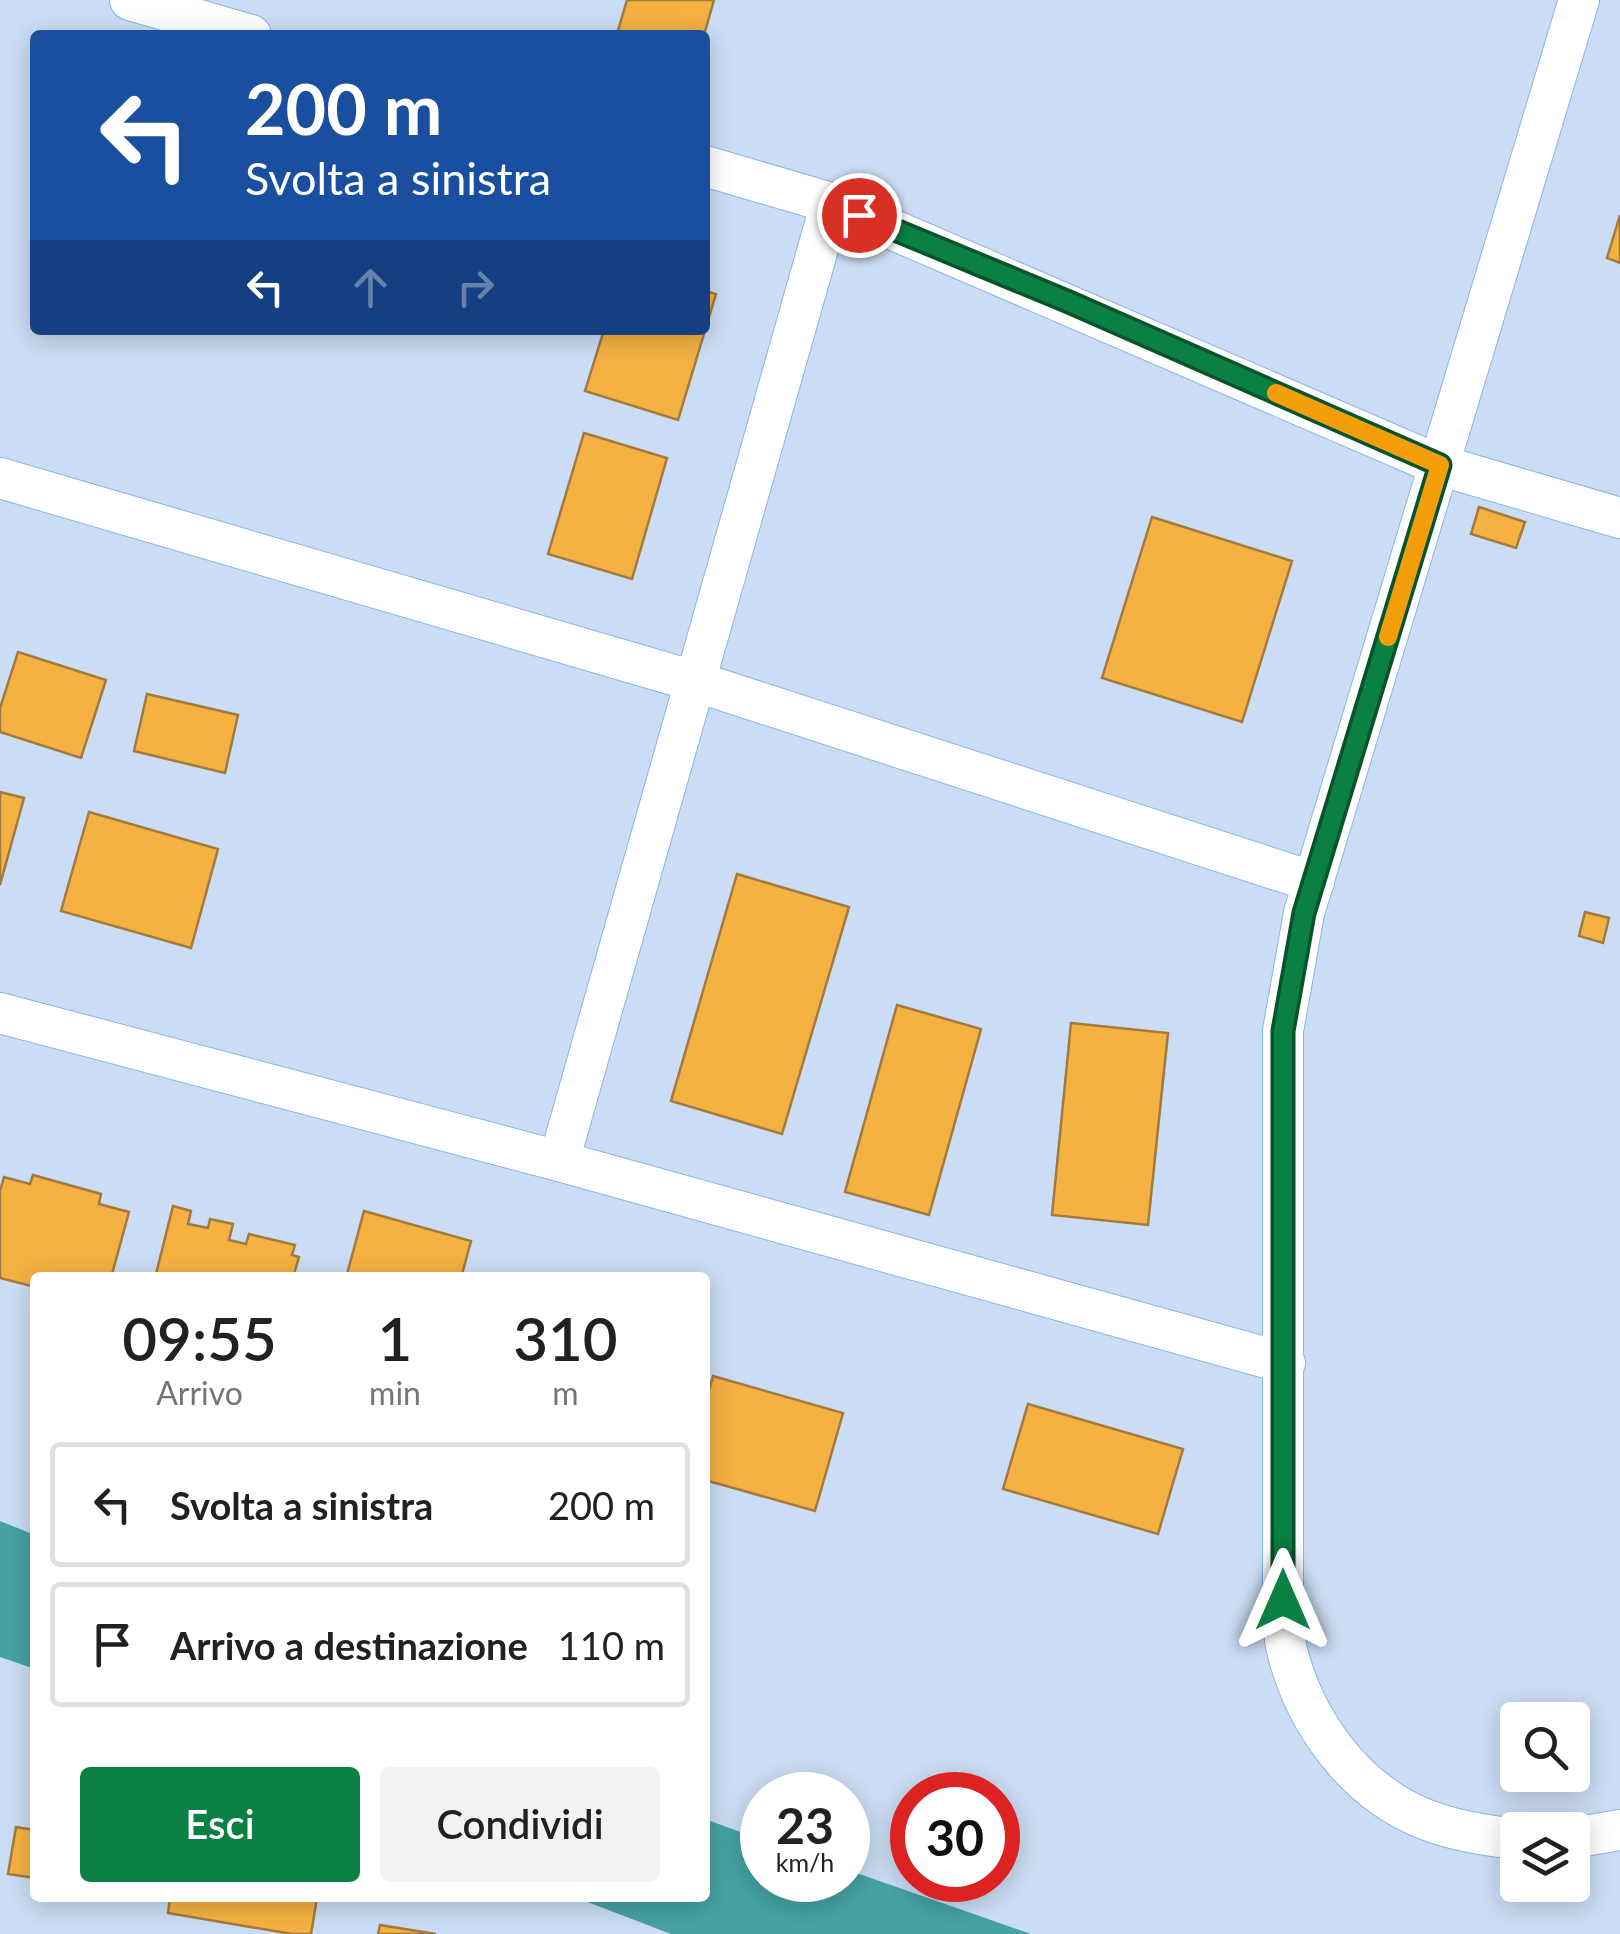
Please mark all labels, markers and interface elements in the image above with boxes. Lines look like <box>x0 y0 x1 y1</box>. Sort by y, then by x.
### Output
text: 200 m <box>245 66 442 150</box>
icon: left <box>80 70 210 200</box>
text: Svolta a sinistra <box>245 151 551 205</box>
pin <box>817 173 902 258</box>
icon: arrive <box>832 188 887 243</box>
icon: left <box>238 260 293 315</box>
icon: ahead <box>343 260 398 315</box>
icon: right <box>448 260 503 315</box>
text: 09:55 <box>122 1302 277 1374</box>
text: 1 <box>378 1302 412 1374</box>
text: 310 <box>513 1302 618 1374</box>
text: Arrivo <box>156 1373 243 1412</box>
text: min <box>369 1373 421 1412</box>
text: m <box>552 1373 579 1412</box>
icon: left <box>85 1477 140 1532</box>
text: Svolta a sinistra <box>170 1482 433 1528</box>
text: 200 m <box>548 1482 655 1528</box>
position arrow <box>1231 1548 1335 1652</box>
icon: arrive <box>85 1617 140 1672</box>
text: Arrivo a destinazione <box>170 1622 528 1668</box>
text: 110 m <box>558 1622 665 1668</box>
map controls <box>1500 1702 1590 1902</box>
button: search <box>1500 1702 1590 1792</box>
button: Esci <box>80 1767 360 1882</box>
button: Condividi <box>380 1767 660 1882</box>
speed limit sign: 30 <box>890 1772 1020 1902</box>
text: 23 <box>776 1795 834 1855</box>
button: layers <box>1500 1812 1590 1902</box>
text: km/h <box>776 1847 834 1877</box>

